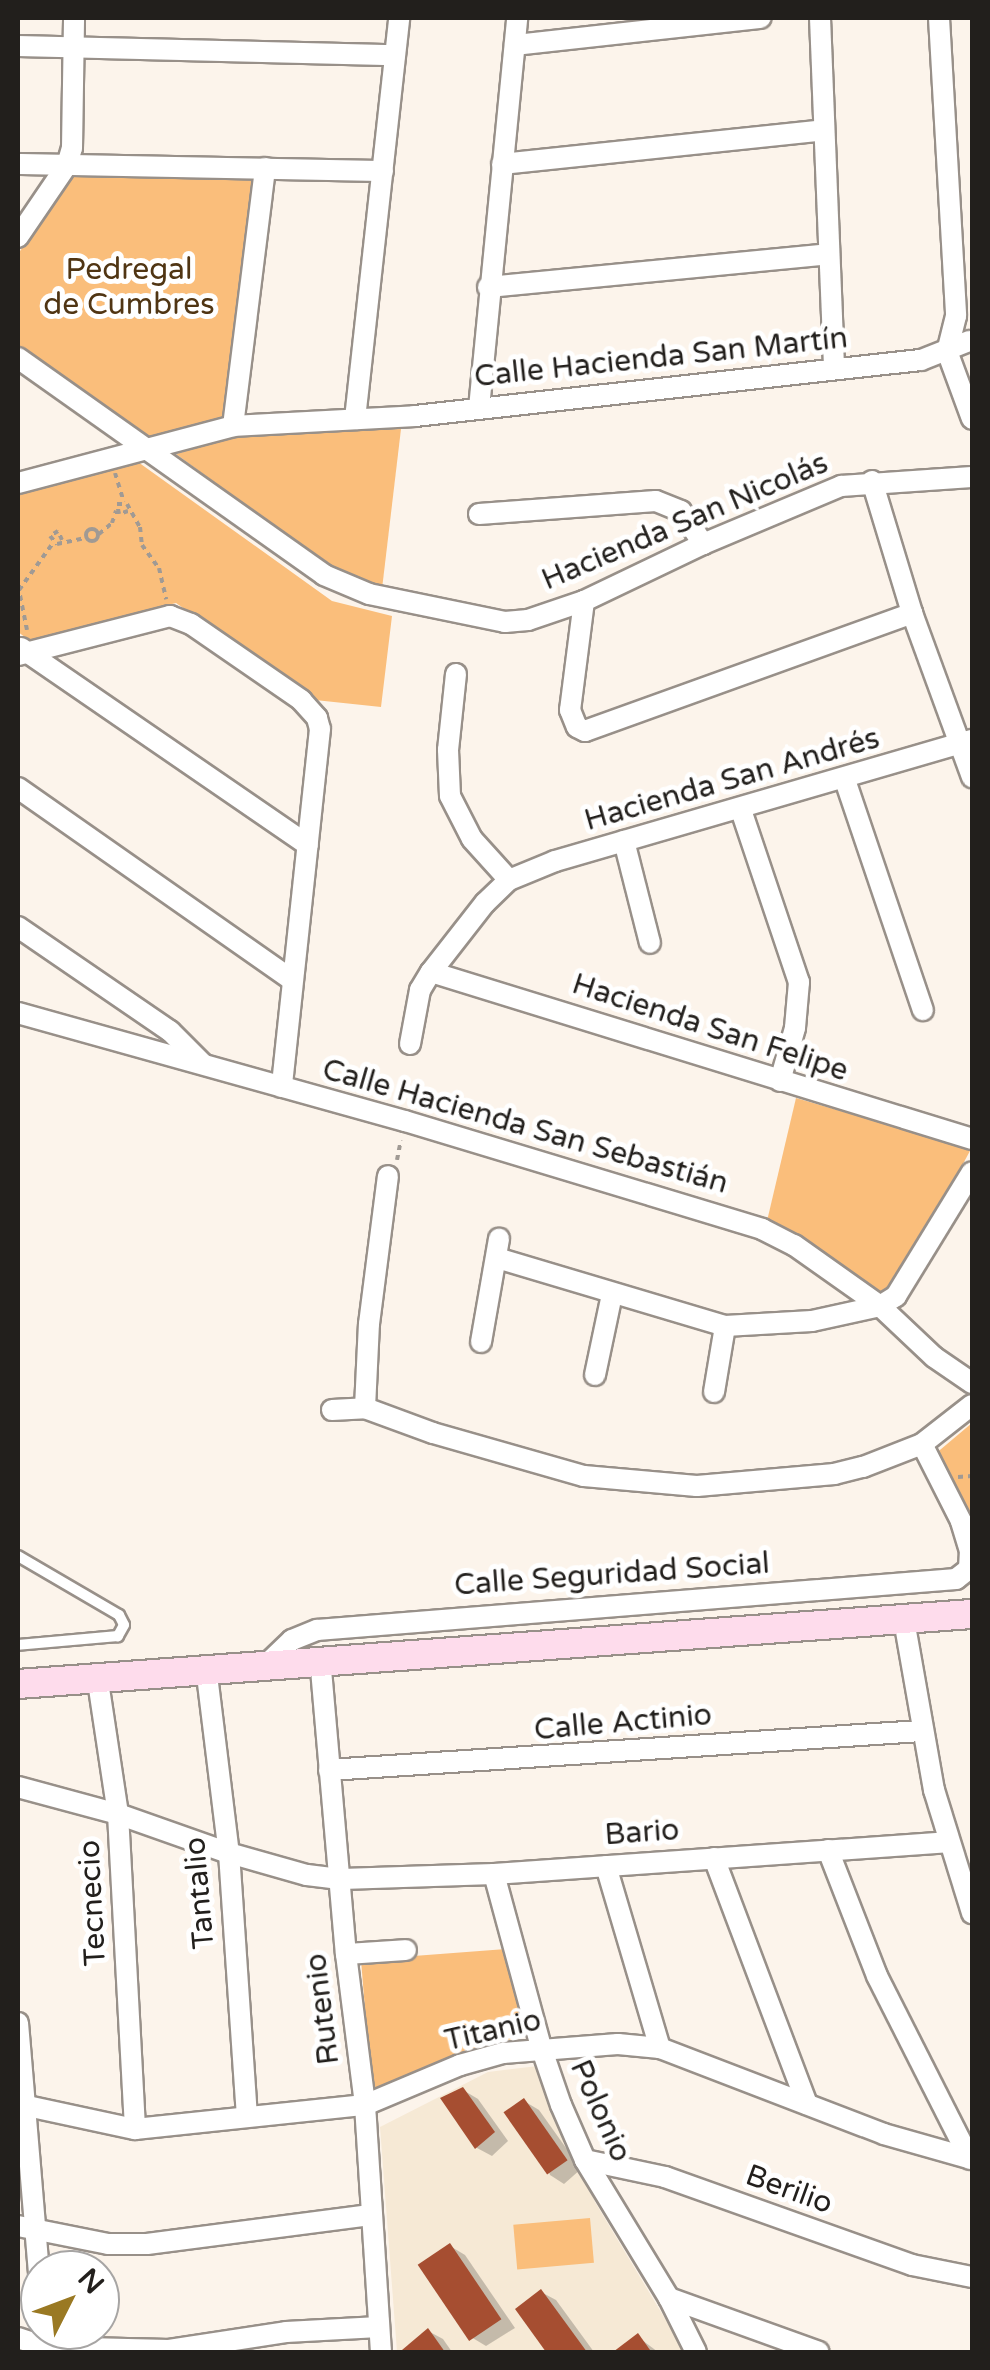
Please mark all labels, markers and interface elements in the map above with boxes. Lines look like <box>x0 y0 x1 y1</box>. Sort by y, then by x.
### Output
park label: Pedregal de Cumbres <box>43 252 215 322</box>
street label: Calle Hacienda San Martín <box>473 320 849 396</box>
street label: Hacienda San Nicolás <box>537 445 833 599</box>
street label: Hacienda San Andrés <box>580 721 884 839</box>
street label: Hacienda San Felipe <box>567 966 853 1090</box>
street label: Calle Hacienda San Sebastián <box>318 1052 732 1202</box>
street label: Calle Seguridad Social <box>453 1546 771 1604</box>
street label: Calle Actinio <box>533 1697 713 1749</box>
street label: Bario <box>603 1812 681 1854</box>
street label: Tantalio <box>177 1836 223 1950</box>
street label: Tecnecio <box>72 1839 114 1967</box>
street label: Rutenio <box>298 1951 348 2067</box>
street label: Titanio <box>441 2002 545 2060</box>
street label: Polonio <box>562 2054 638 2168</box>
street label: Berilio <box>741 2158 837 2222</box>
north arrow <box>20 2250 120 2350</box>
text: N <box>71 2262 111 2301</box>

